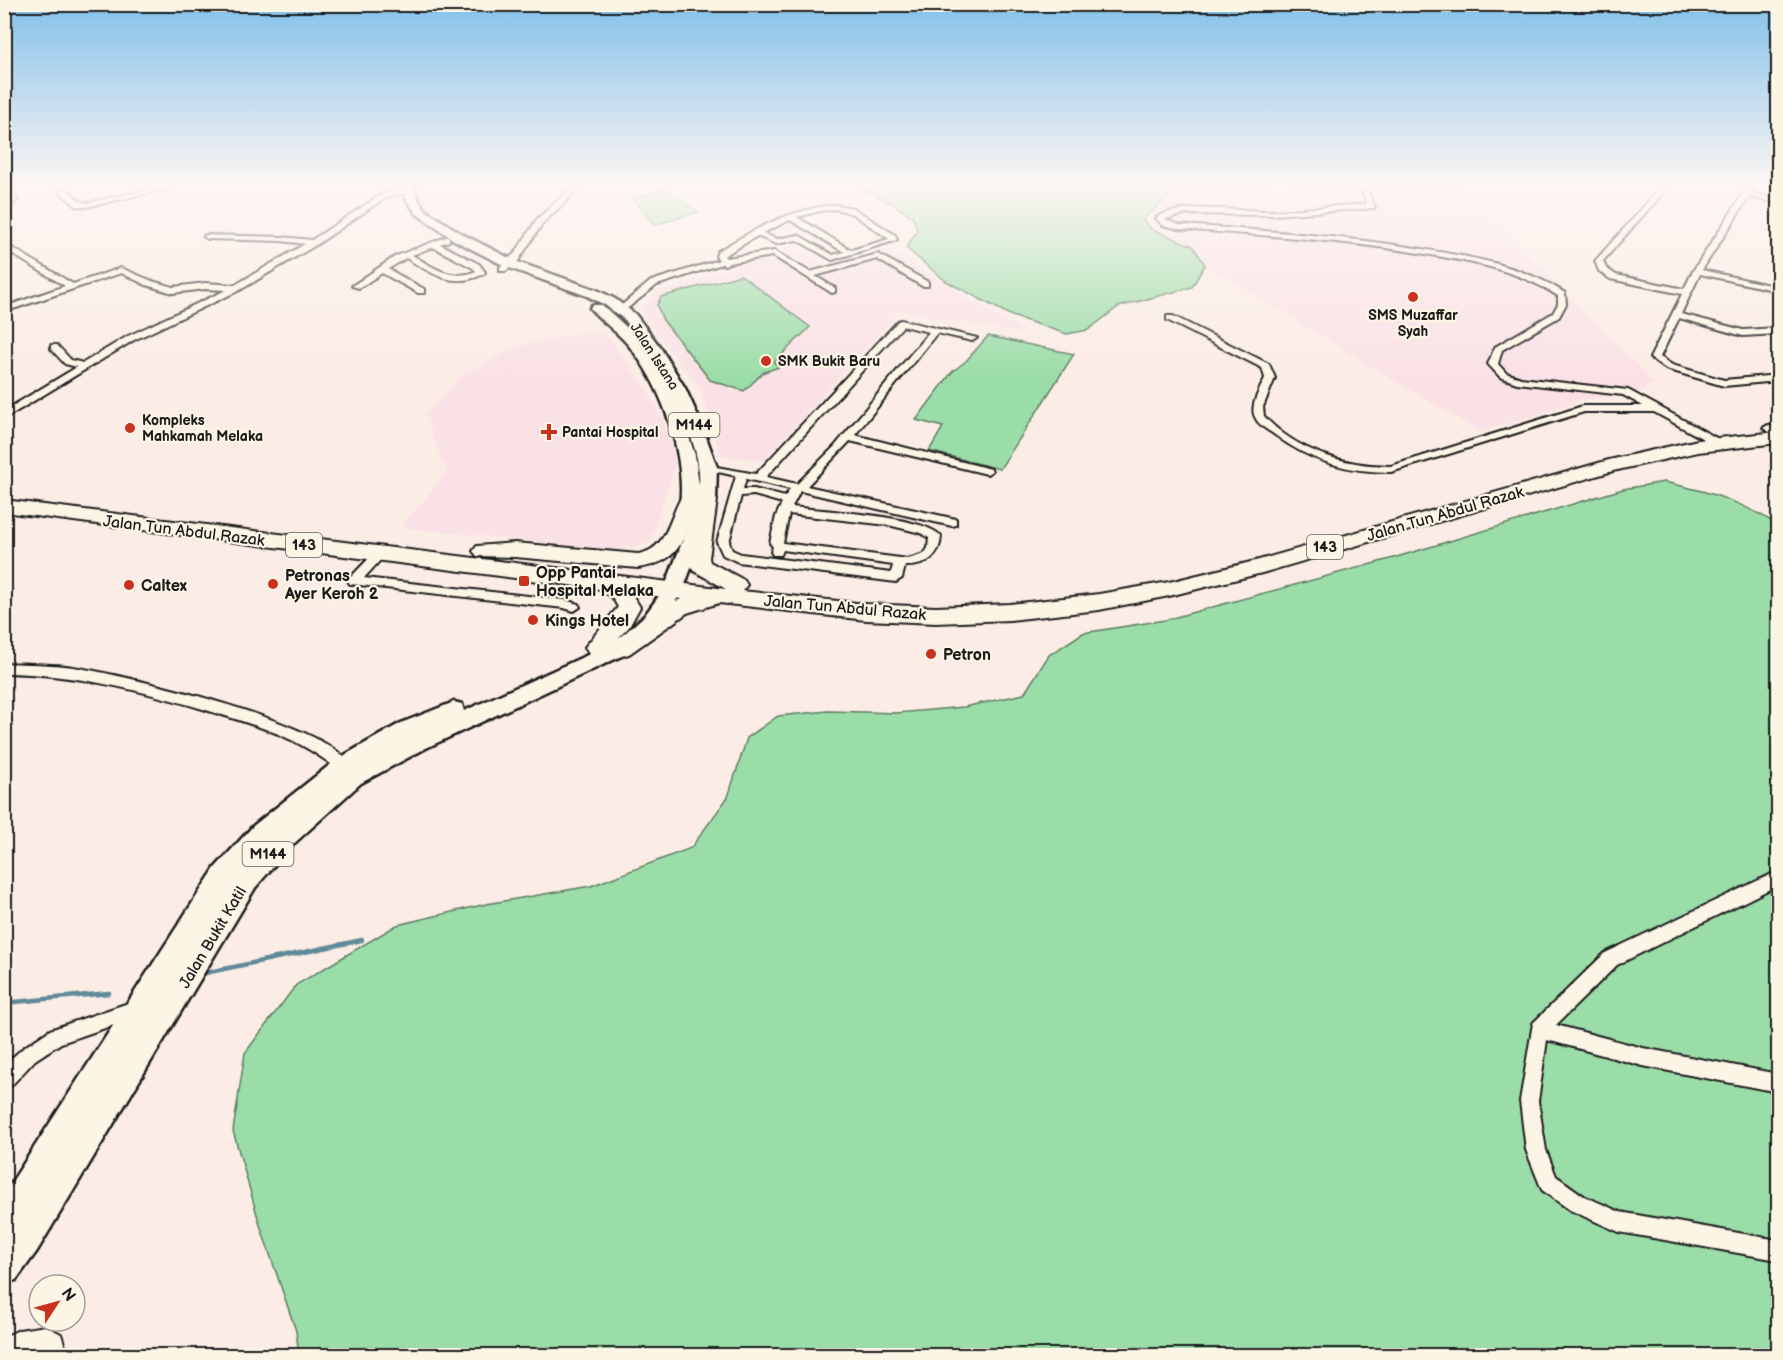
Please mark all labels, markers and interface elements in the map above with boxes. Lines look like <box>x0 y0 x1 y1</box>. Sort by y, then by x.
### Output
marker: SMS Muzaffar Syah <box>1406 290 1420 304</box>
place label: SMS Muzaffar Syah <box>1368 307 1458 340</box>
street label: Jalan Istana <box>627 320 683 393</box>
place label: SMK Bukit Baru <box>778 353 880 370</box>
marker: SMK Bukit Baru <box>759 354 773 368</box>
place label: Kompleks Mahkamah Melaka <box>142 412 263 445</box>
road number: M144 <box>668 413 720 437</box>
marker: Kompleks Mahkamah Melaka <box>123 421 137 435</box>
marker: Pantai Hospital <box>540 423 558 441</box>
place label: Pantai Hospital <box>562 424 658 441</box>
street label: Jalan Tun Abdul Razak <box>1365 483 1526 546</box>
street label: Jalan Tun Abdul Razak <box>102 512 266 551</box>
road number: 143 <box>286 533 322 557</box>
road number: 143 <box>1307 535 1343 559</box>
place label: Opp Pantai Hospital Melaka <box>536 564 654 601</box>
place label: Petronas Ayer Keroh 2 <box>284 567 379 604</box>
marker: Opp Pantai Hospital Melaka <box>517 574 531 588</box>
place label: Caltex <box>141 577 187 596</box>
marker: Petronas Ayer Keroh 2 <box>266 577 280 591</box>
marker: Caltex <box>122 578 136 592</box>
street label: Jalan Tun Abdul Razak <box>763 592 927 625</box>
place label: Kings Hotel <box>545 612 629 631</box>
marker: Kings Hotel <box>526 613 540 627</box>
place label: Petron <box>943 646 991 665</box>
marker: Petron <box>924 647 938 661</box>
road number: M144 <box>242 842 294 866</box>
street label: Jalan Bukit Katil <box>176 884 251 992</box>
north arrow <box>27 1273 87 1333</box>
text: N <box>57 1285 79 1306</box>

